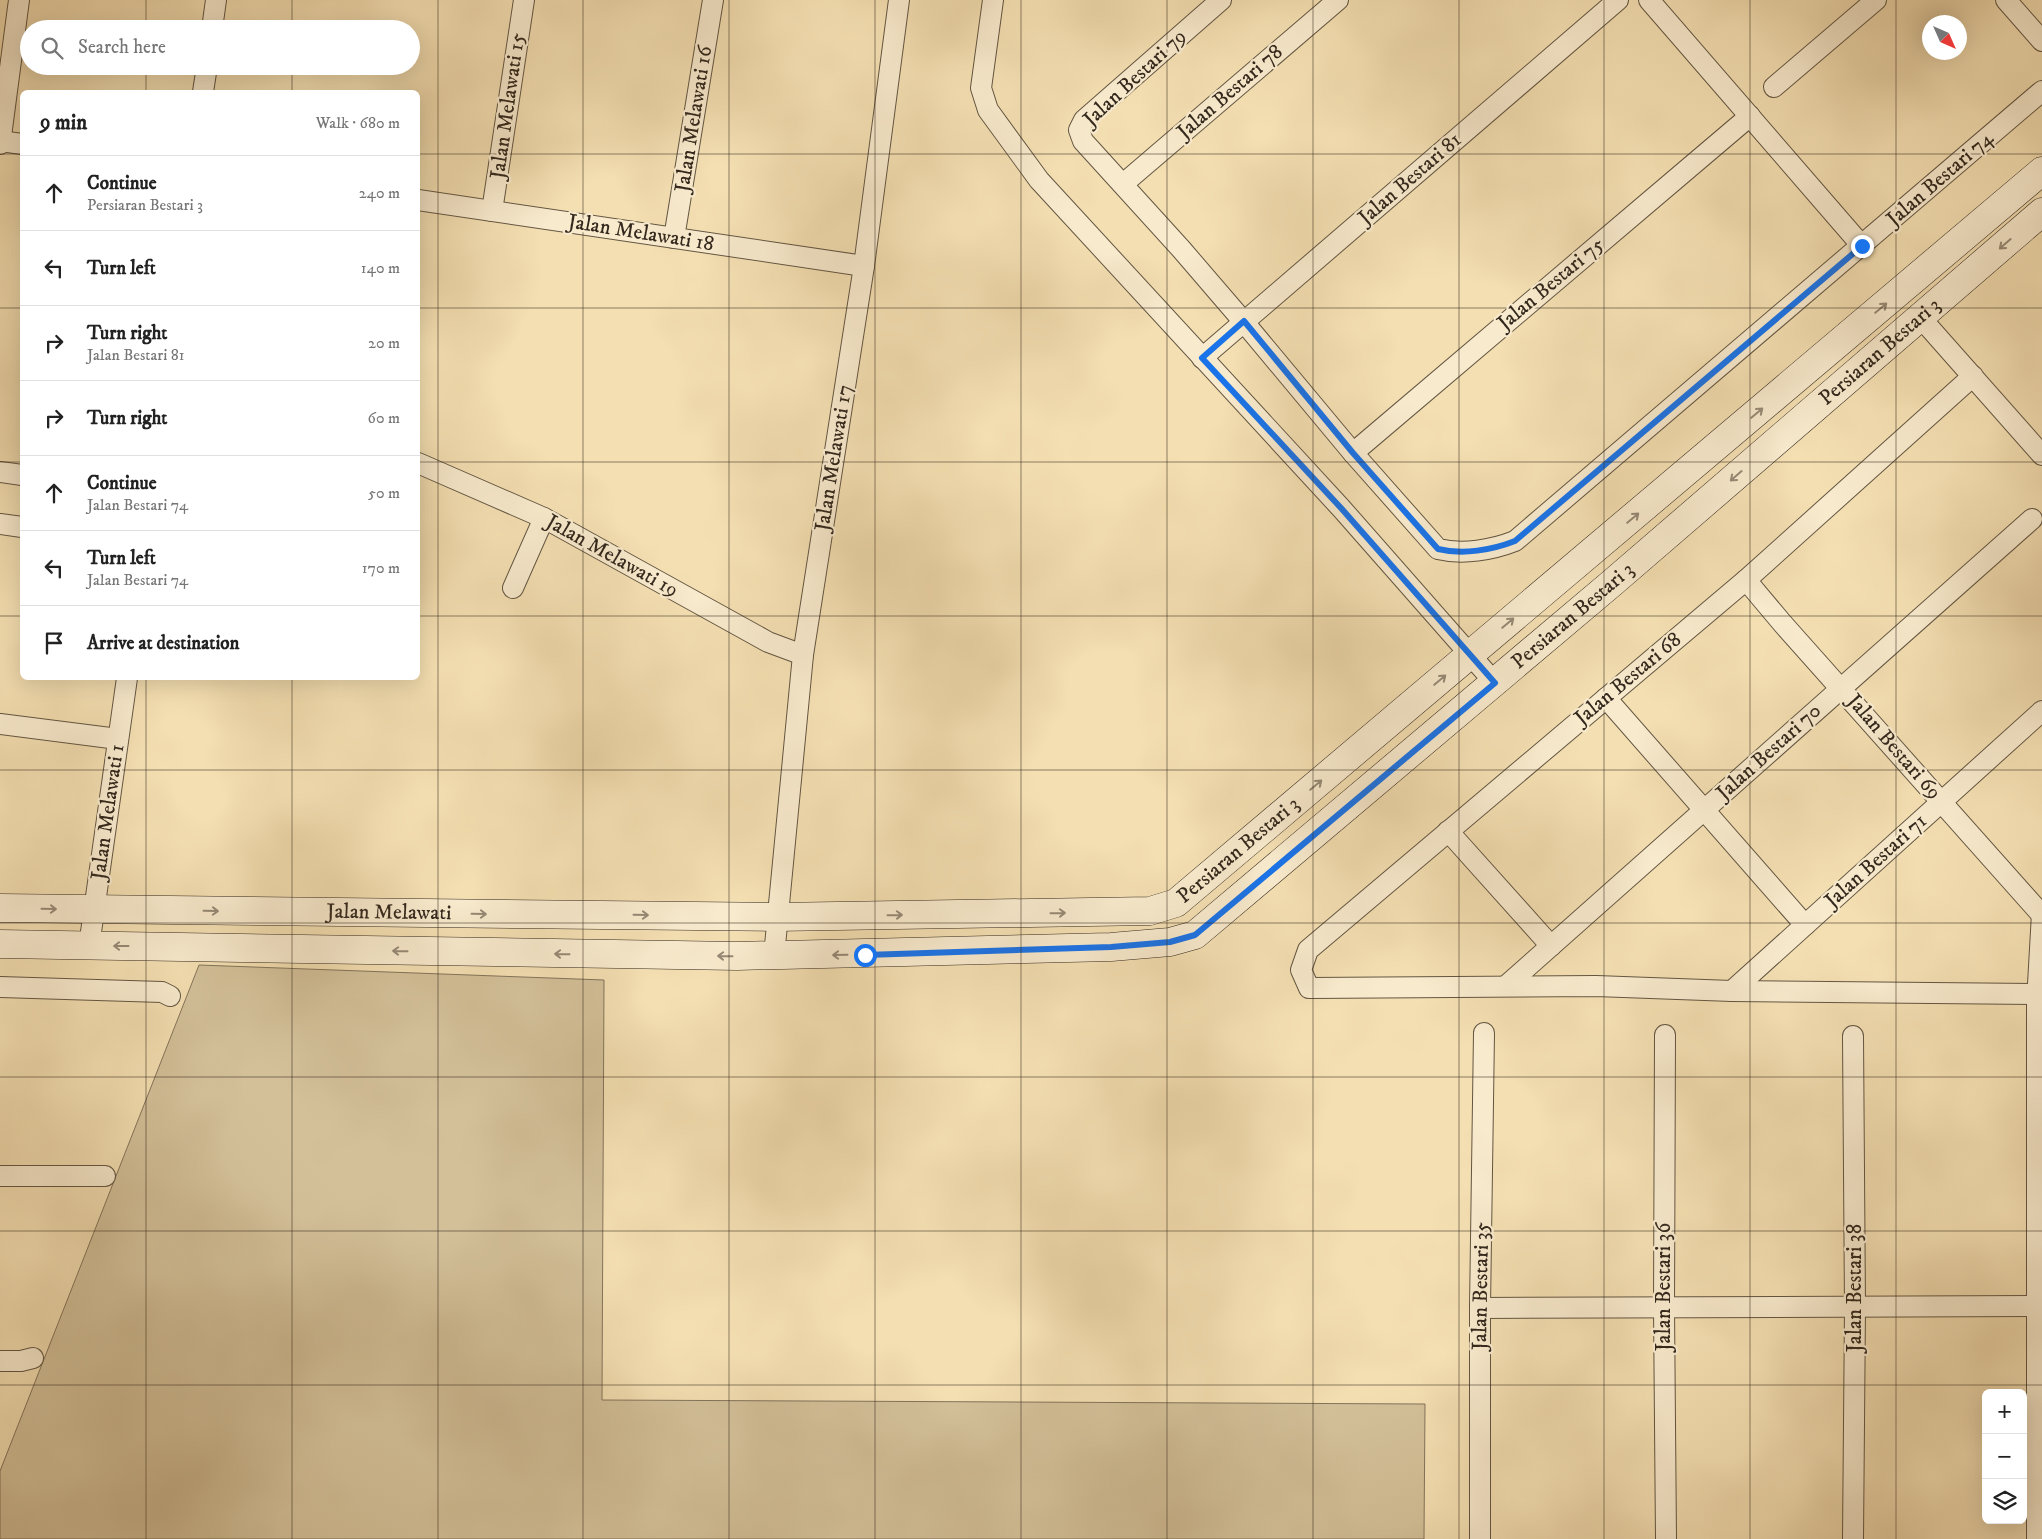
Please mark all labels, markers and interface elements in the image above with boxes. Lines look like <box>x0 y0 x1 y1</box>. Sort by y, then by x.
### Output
north arrow <box>1922 15 1967 60</box>
search box <box>20 20 420 75</box>
street label: Jalan Bestari 79 <box>1077 24 1192 134</box>
street label: Jalan Melawati 15 <box>485 31 531 183</box>
icon: search <box>38 34 66 62</box>
text: Search here <box>78 36 166 59</box>
street label: Jalan Bestari 78 <box>1170 39 1288 146</box>
street label: Jalan Melawati 16 <box>669 43 719 196</box>
text: 9 min <box>40 110 87 136</box>
text: Walk · 680 m <box>316 113 400 133</box>
street label: Jalan Bestari 74 <box>1880 125 1999 234</box>
street label: Jalan Bestari 81 <box>1352 127 1467 232</box>
text: Continue <box>87 172 157 195</box>
icon: ahead <box>40 179 68 207</box>
text: 240 m <box>359 183 400 203</box>
text: Persiaran Bestari 3 <box>87 195 203 215</box>
street label: Jalan Melawati 18 <box>564 208 716 257</box>
street label: Jalan Bestari 75 <box>1491 232 1610 337</box>
route end <box>1851 235 1874 258</box>
one-way arrow <box>1999 238 2012 249</box>
icon: left <box>40 254 68 282</box>
text: Turn left <box>87 257 156 280</box>
text: 140 m <box>361 258 400 278</box>
street label: Persiaran Bestari 3 <box>1814 292 1946 411</box>
one-way arrow <box>1874 303 1887 314</box>
text: Turn right <box>87 322 167 345</box>
icon: right <box>40 329 68 357</box>
text: 20 m <box>368 333 400 353</box>
text: Jalan Bestari 81 <box>87 345 185 365</box>
street label: Jalan Melawati 17 <box>809 383 858 535</box>
icon: right <box>40 404 68 432</box>
text: Turn right <box>87 407 167 430</box>
text: 60 m <box>368 408 400 428</box>
one-way arrow <box>1750 408 1763 419</box>
one-way arrow <box>1730 470 1743 482</box>
text: Continue <box>87 472 157 495</box>
icon: ahead <box>40 479 68 507</box>
text: 50 m <box>368 483 400 503</box>
text: Jalan Bestari 74 <box>87 495 188 515</box>
street label: Jalan Melawati 19 <box>539 508 683 603</box>
one-way arrow <box>1626 512 1639 524</box>
text: Turn left <box>87 547 156 570</box>
icon: left <box>40 554 68 582</box>
street label: Persiaran Bestari 3 <box>1506 557 1639 675</box>
text: 170 m <box>362 558 400 578</box>
text: Jalan Bestari 74 <box>87 570 188 590</box>
one-way arrow <box>1502 617 1515 628</box>
street label: Jalan Bestari 68 <box>1568 627 1687 732</box>
icon: arrive <box>40 629 68 657</box>
text: Arrive at destination <box>87 632 239 655</box>
one-way arrow <box>1433 675 1446 686</box>
street label: Jalan Bestari 69 <box>1840 687 1947 805</box>
street label: Jalan Bestari 70 <box>1710 698 1827 807</box>
street label: Jalan Melawati 1 <box>85 742 130 884</box>
one-way arrow <box>1309 780 1322 791</box>
street label: Persiaran Bestari 3 <box>1172 791 1305 909</box>
street label: Jalan Bestari 71 <box>1818 808 1933 915</box>
street label: Jalan Melawati <box>324 899 452 926</box>
one-way arrow <box>40 904 56 914</box>
one-way arrow <box>202 906 219 916</box>
one-way arrow <box>1049 908 1065 917</box>
one-way arrow <box>470 909 486 918</box>
one-way arrow <box>632 910 649 920</box>
one-way arrow <box>886 910 903 920</box>
one-way arrow <box>114 941 130 951</box>
route start <box>854 944 877 967</box>
one-way arrow <box>392 946 408 956</box>
one-way arrow <box>555 949 571 959</box>
one-way arrow <box>832 950 848 960</box>
one-way arrow <box>717 951 734 961</box>
street label: Jalan Bestari 35 <box>1467 1222 1495 1352</box>
street label: Jalan Bestari 36 <box>1651 1222 1677 1353</box>
street label: Jalan Bestari 38 <box>1842 1224 1868 1354</box>
map controls <box>1982 1389 2027 1524</box>
button: + <box>1982 1389 2027 1434</box>
button: − <box>1982 1434 2027 1479</box>
button: layers <box>1982 1479 2027 1524</box>

